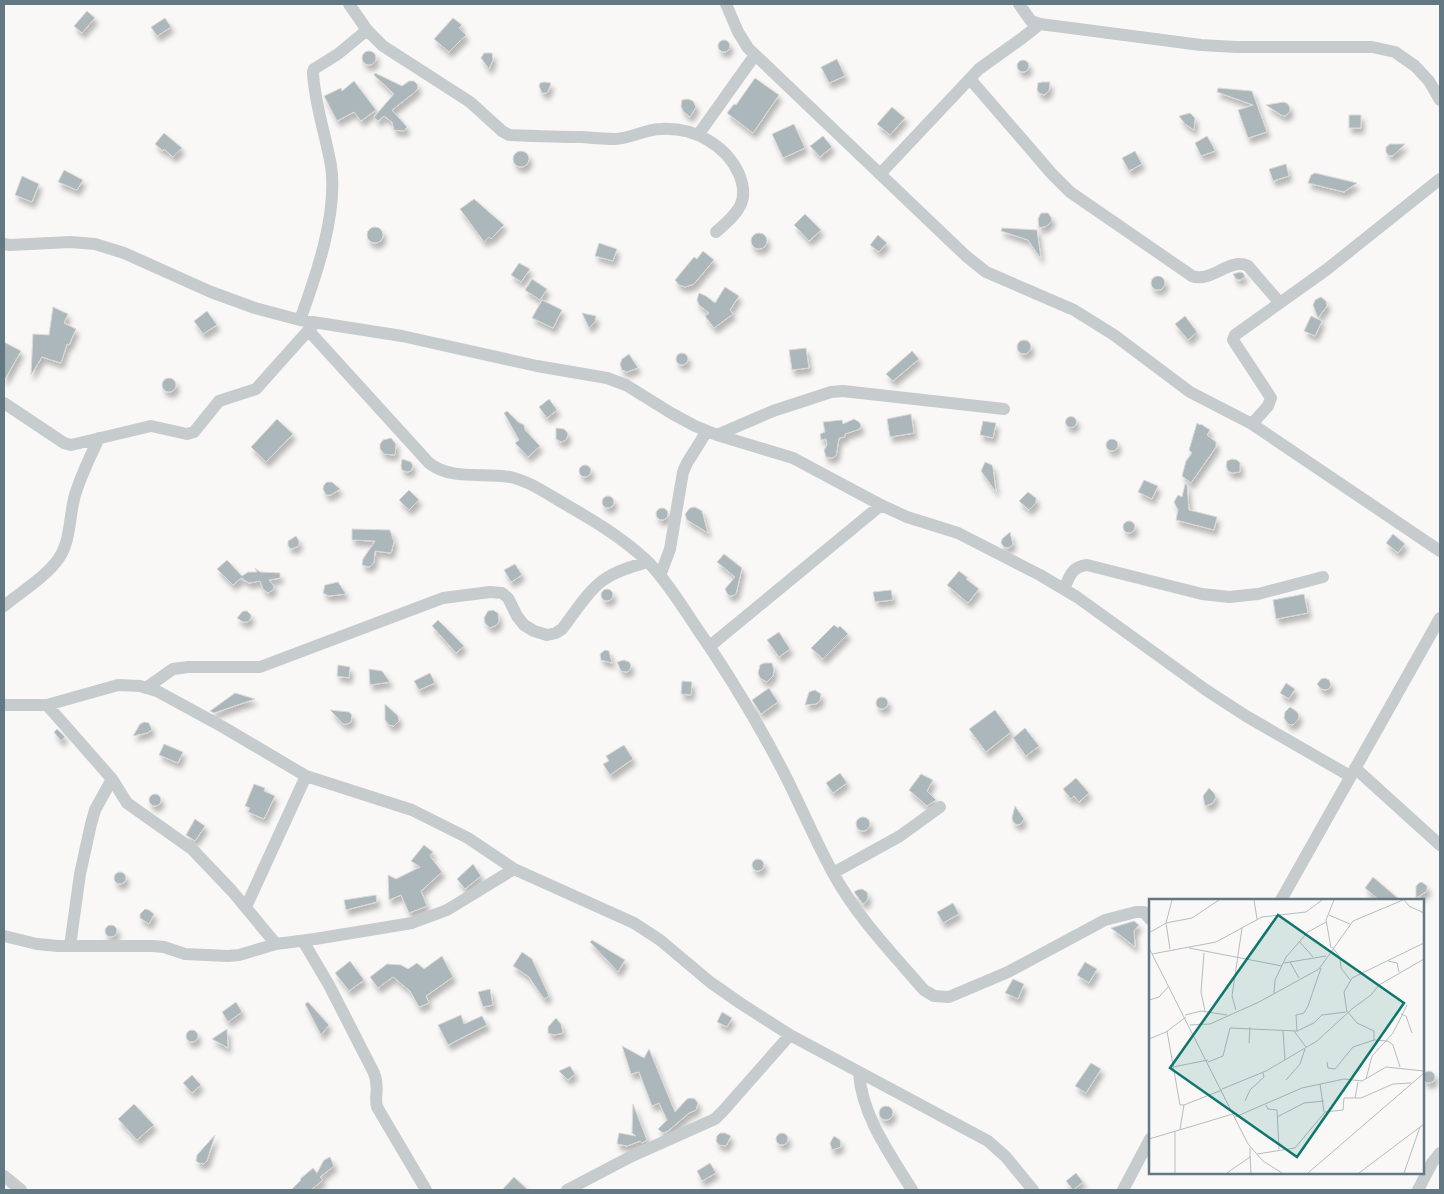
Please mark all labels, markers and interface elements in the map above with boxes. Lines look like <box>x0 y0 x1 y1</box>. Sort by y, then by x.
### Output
inset map <box>1149 899 1424 1174</box>

